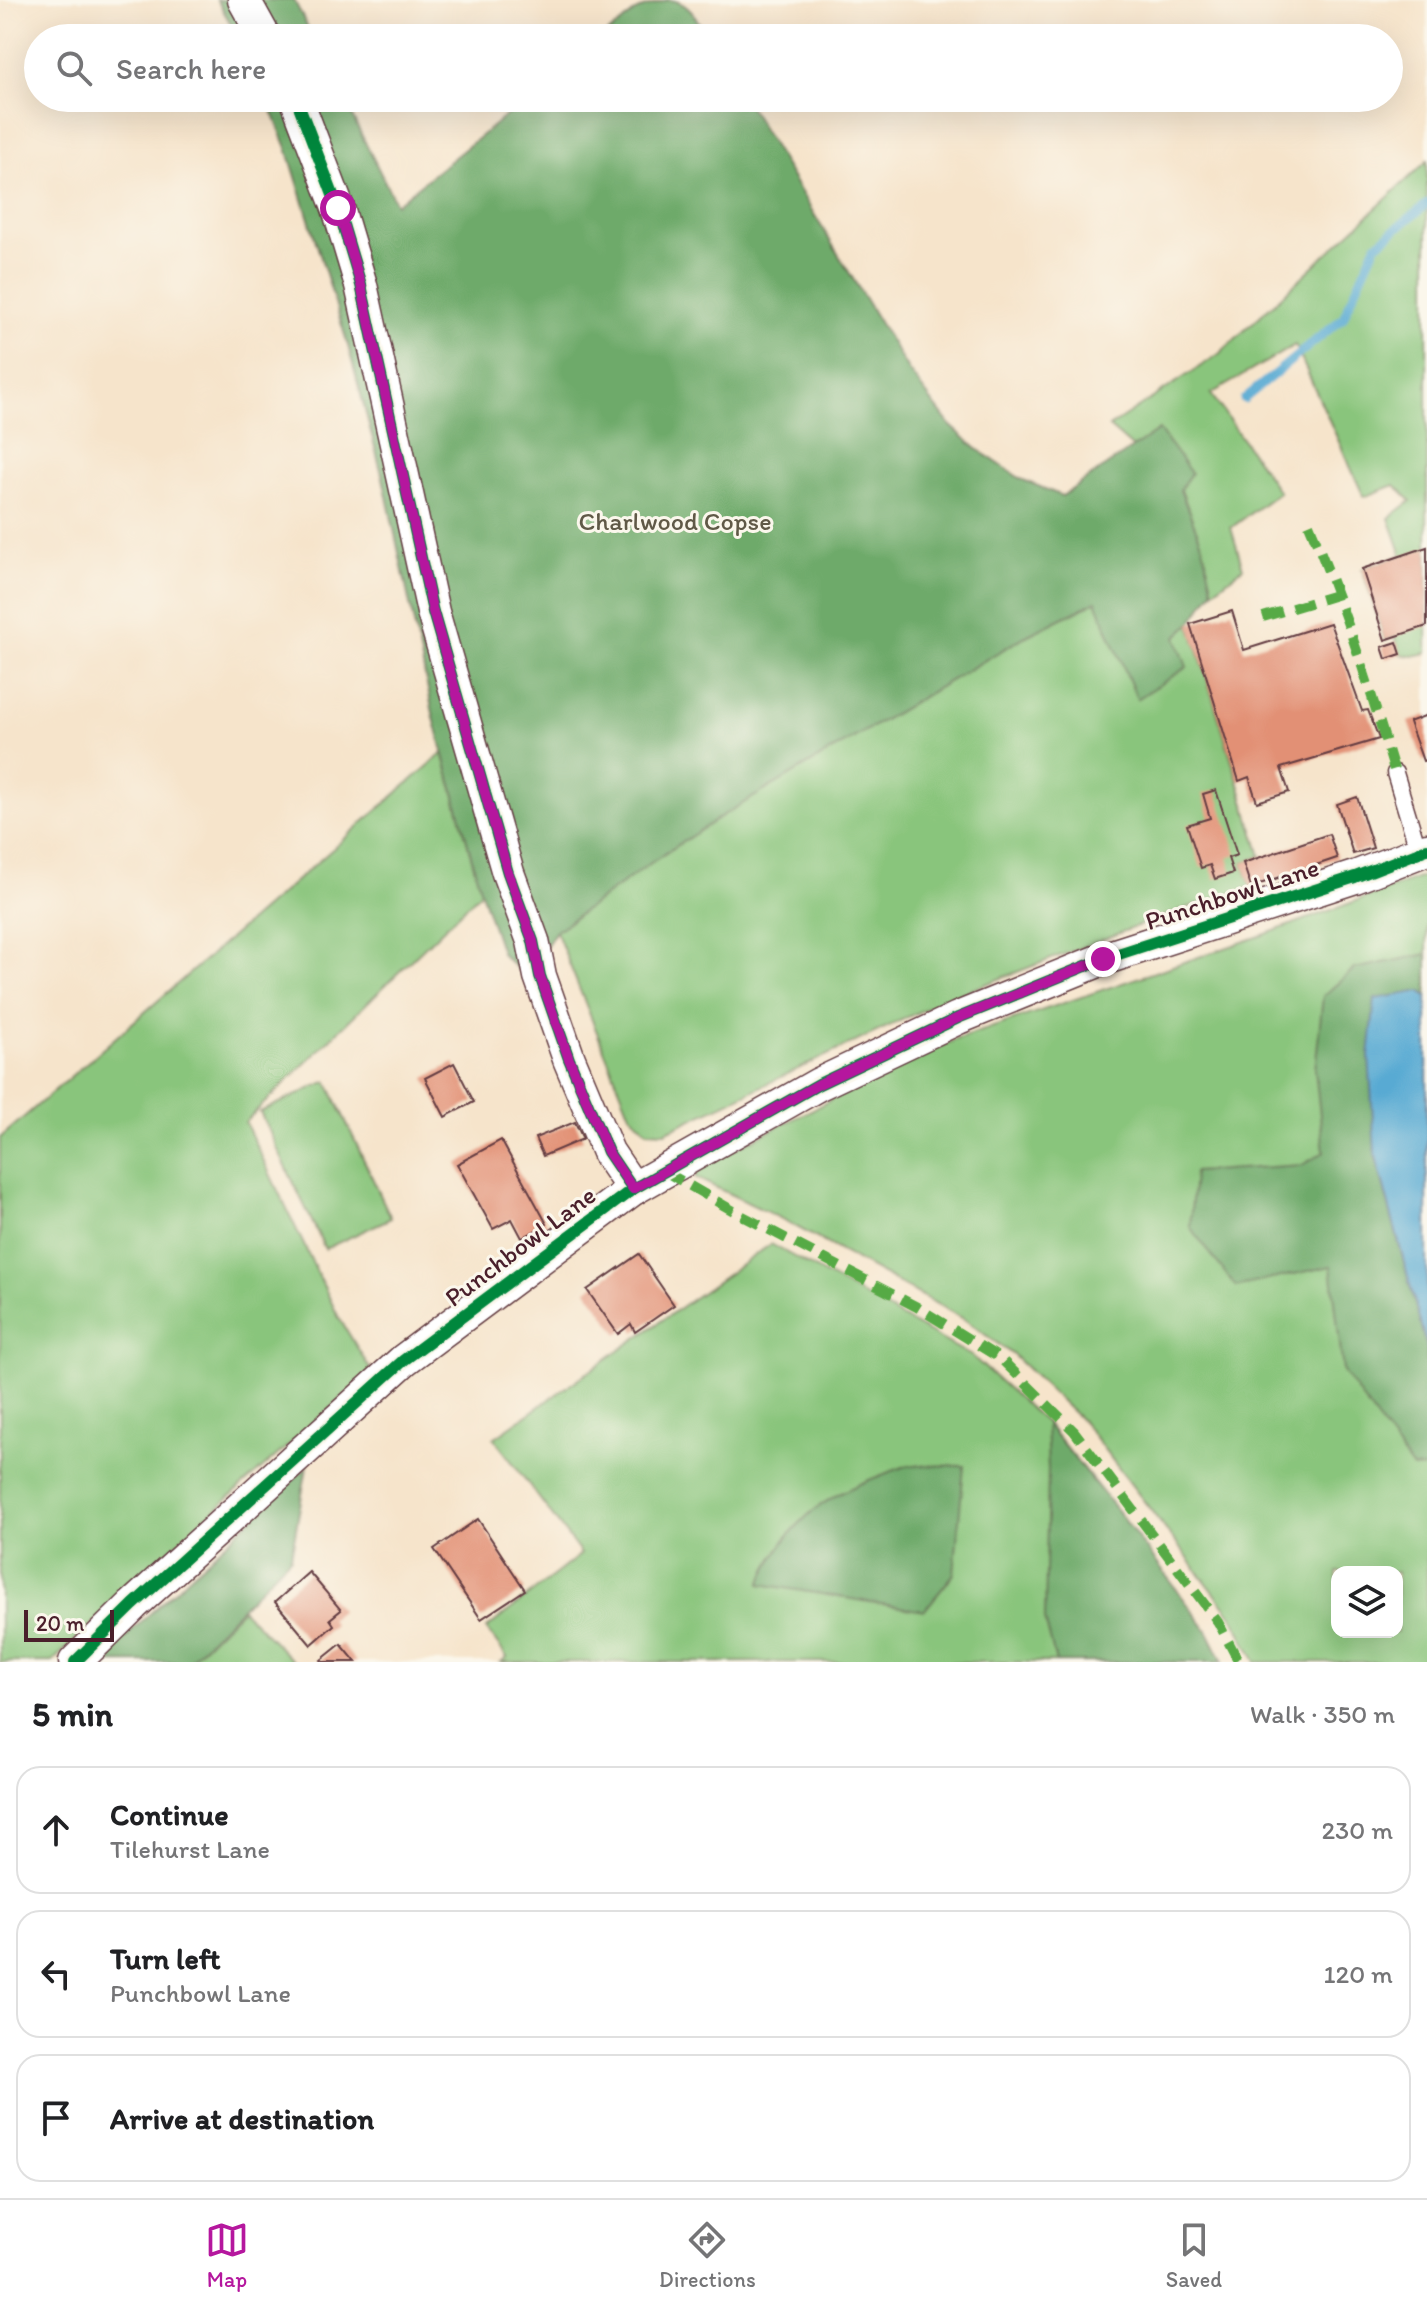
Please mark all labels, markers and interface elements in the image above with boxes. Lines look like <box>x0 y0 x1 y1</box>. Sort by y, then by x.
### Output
search box <box>24 24 1403 112</box>
icon: search <box>52 46 96 90</box>
text: Search here <box>116 50 266 87</box>
route start <box>320 190 356 226</box>
park label: Charlwood Copse <box>579 505 772 537</box>
street label: Punchbowl Lane <box>1141 851 1323 937</box>
route end <box>1085 941 1121 977</box>
street label: Punchbowl Lane <box>438 1179 602 1313</box>
map controls <box>1331 1566 1403 1638</box>
button: layers <box>1331 1566 1403 1638</box>
scale bar <box>24 1606 114 1642</box>
text: 20 m <box>36 1610 85 1637</box>
text: 5 min <box>32 1694 113 1735</box>
text: Walk · 350 m <box>1250 1698 1395 1730</box>
text: Continue <box>110 1796 229 1833</box>
icon: ahead <box>34 1808 78 1852</box>
text: 230 m <box>1321 1814 1393 1846</box>
text: Tilehurst Lane <box>110 1833 270 1865</box>
text: Turn left <box>110 1940 221 1977</box>
icon: left <box>34 1952 78 1996</box>
text: 120 m <box>1324 1958 1393 1990</box>
text: Punchbowl Lane <box>110 1977 291 2009</box>
icon: arrive <box>34 2096 78 2140</box>
text: Arrive at destination <box>110 2100 374 2137</box>
tab: Map <box>205 2218 249 2293</box>
tab: Directions <box>659 2218 756 2293</box>
tab: Saved <box>1166 2218 1222 2293</box>

